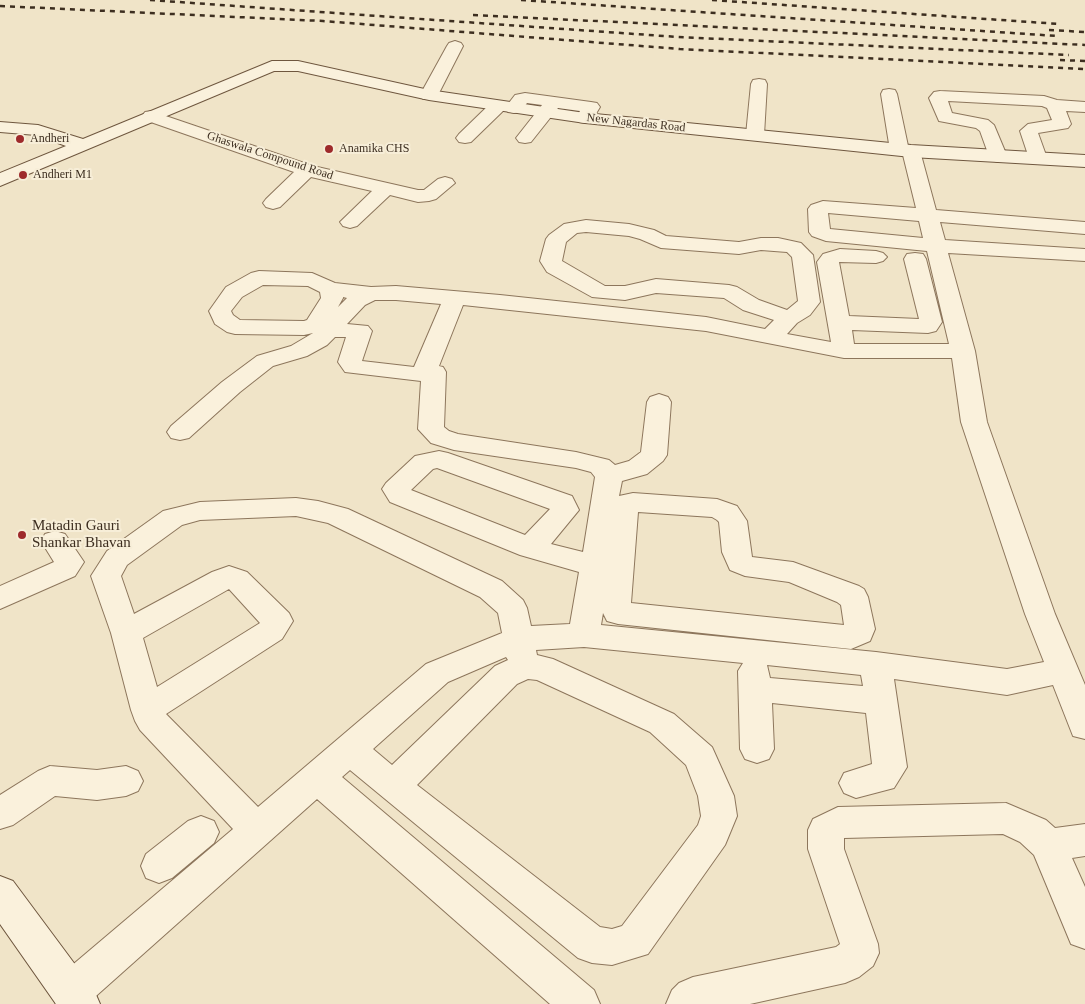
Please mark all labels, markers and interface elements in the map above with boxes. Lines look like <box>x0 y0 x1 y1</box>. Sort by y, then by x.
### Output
street label: New Nagardas Road <box>586 111 686 135</box>
street label: Ghaswala Compound Road <box>205 129 335 183</box>
place label: Andheri <box>30 132 69 146</box>
marker: Andheri <box>14 133 26 145</box>
place label: Anamika CHS <box>339 142 409 156</box>
marker: Anamika CHS <box>323 143 335 155</box>
place label: Andheri M1 <box>33 168 92 182</box>
marker: Andheri M1 <box>17 169 29 181</box>
place label: Matadin Gauri Shankar Bhavan <box>32 517 131 552</box>
marker: Matadin Gauri Shankar Bhavan <box>16 529 28 541</box>

